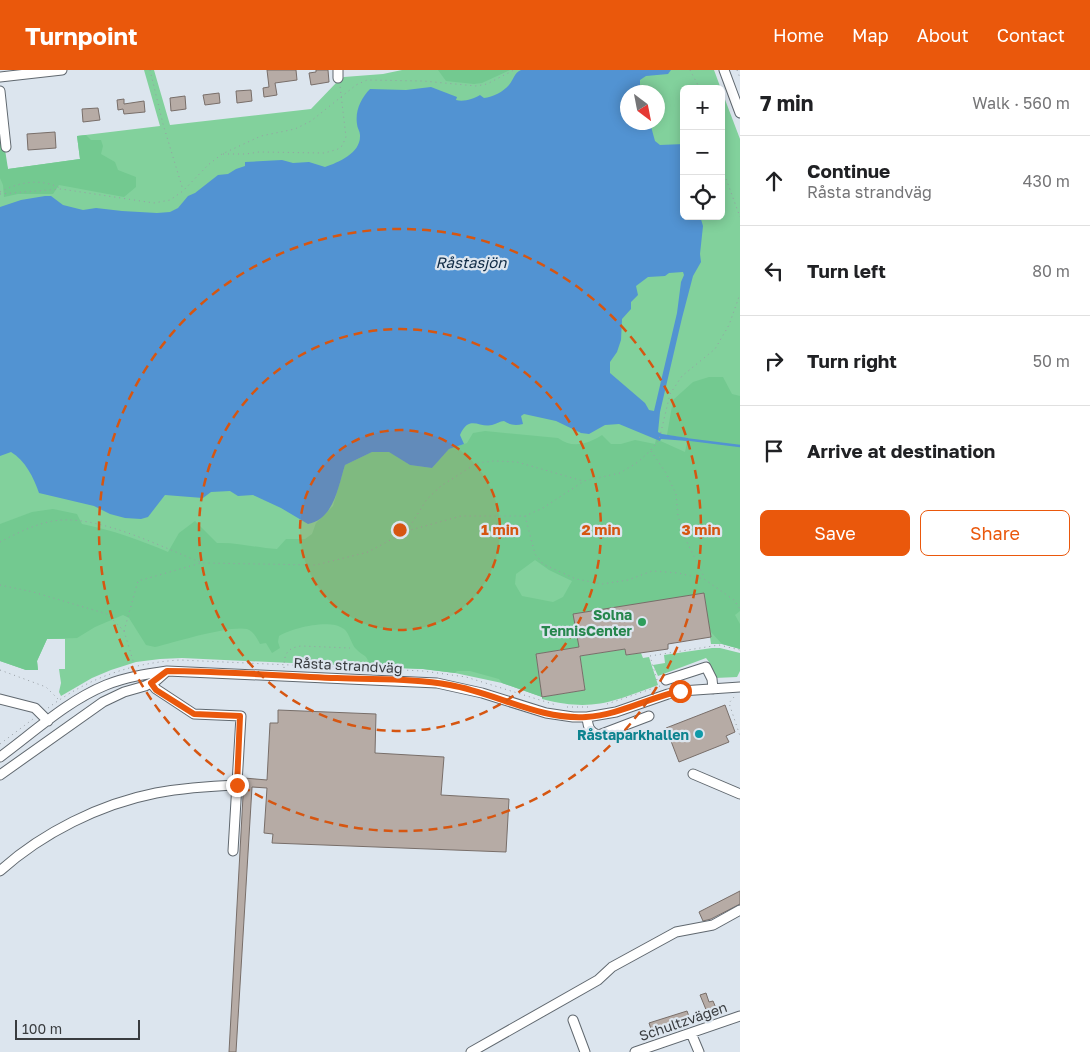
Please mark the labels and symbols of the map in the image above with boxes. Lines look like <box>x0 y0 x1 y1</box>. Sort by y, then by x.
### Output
north arrow <box>620 85 665 130</box>
water label: Råstasjön <box>435 253 507 272</box>
text: 1 min <box>481 520 519 538</box>
text: 2 min <box>581 520 621 538</box>
text: 3 min <box>681 520 721 538</box>
centre of rings <box>391 521 409 539</box>
place label: Solna TennisCenter <box>541 606 633 639</box>
marker: Solna TennisCenter <box>636 616 648 628</box>
street label: Råsta strandväg <box>293 654 403 676</box>
route start <box>669 680 692 703</box>
place label: Råstaparkhallen <box>577 726 689 743</box>
marker: Råstaparkhallen <box>693 728 705 740</box>
route end <box>226 774 249 797</box>
street label: Schultzvägen <box>637 998 729 1044</box>
scale bar <box>15 1017 140 1040</box>

